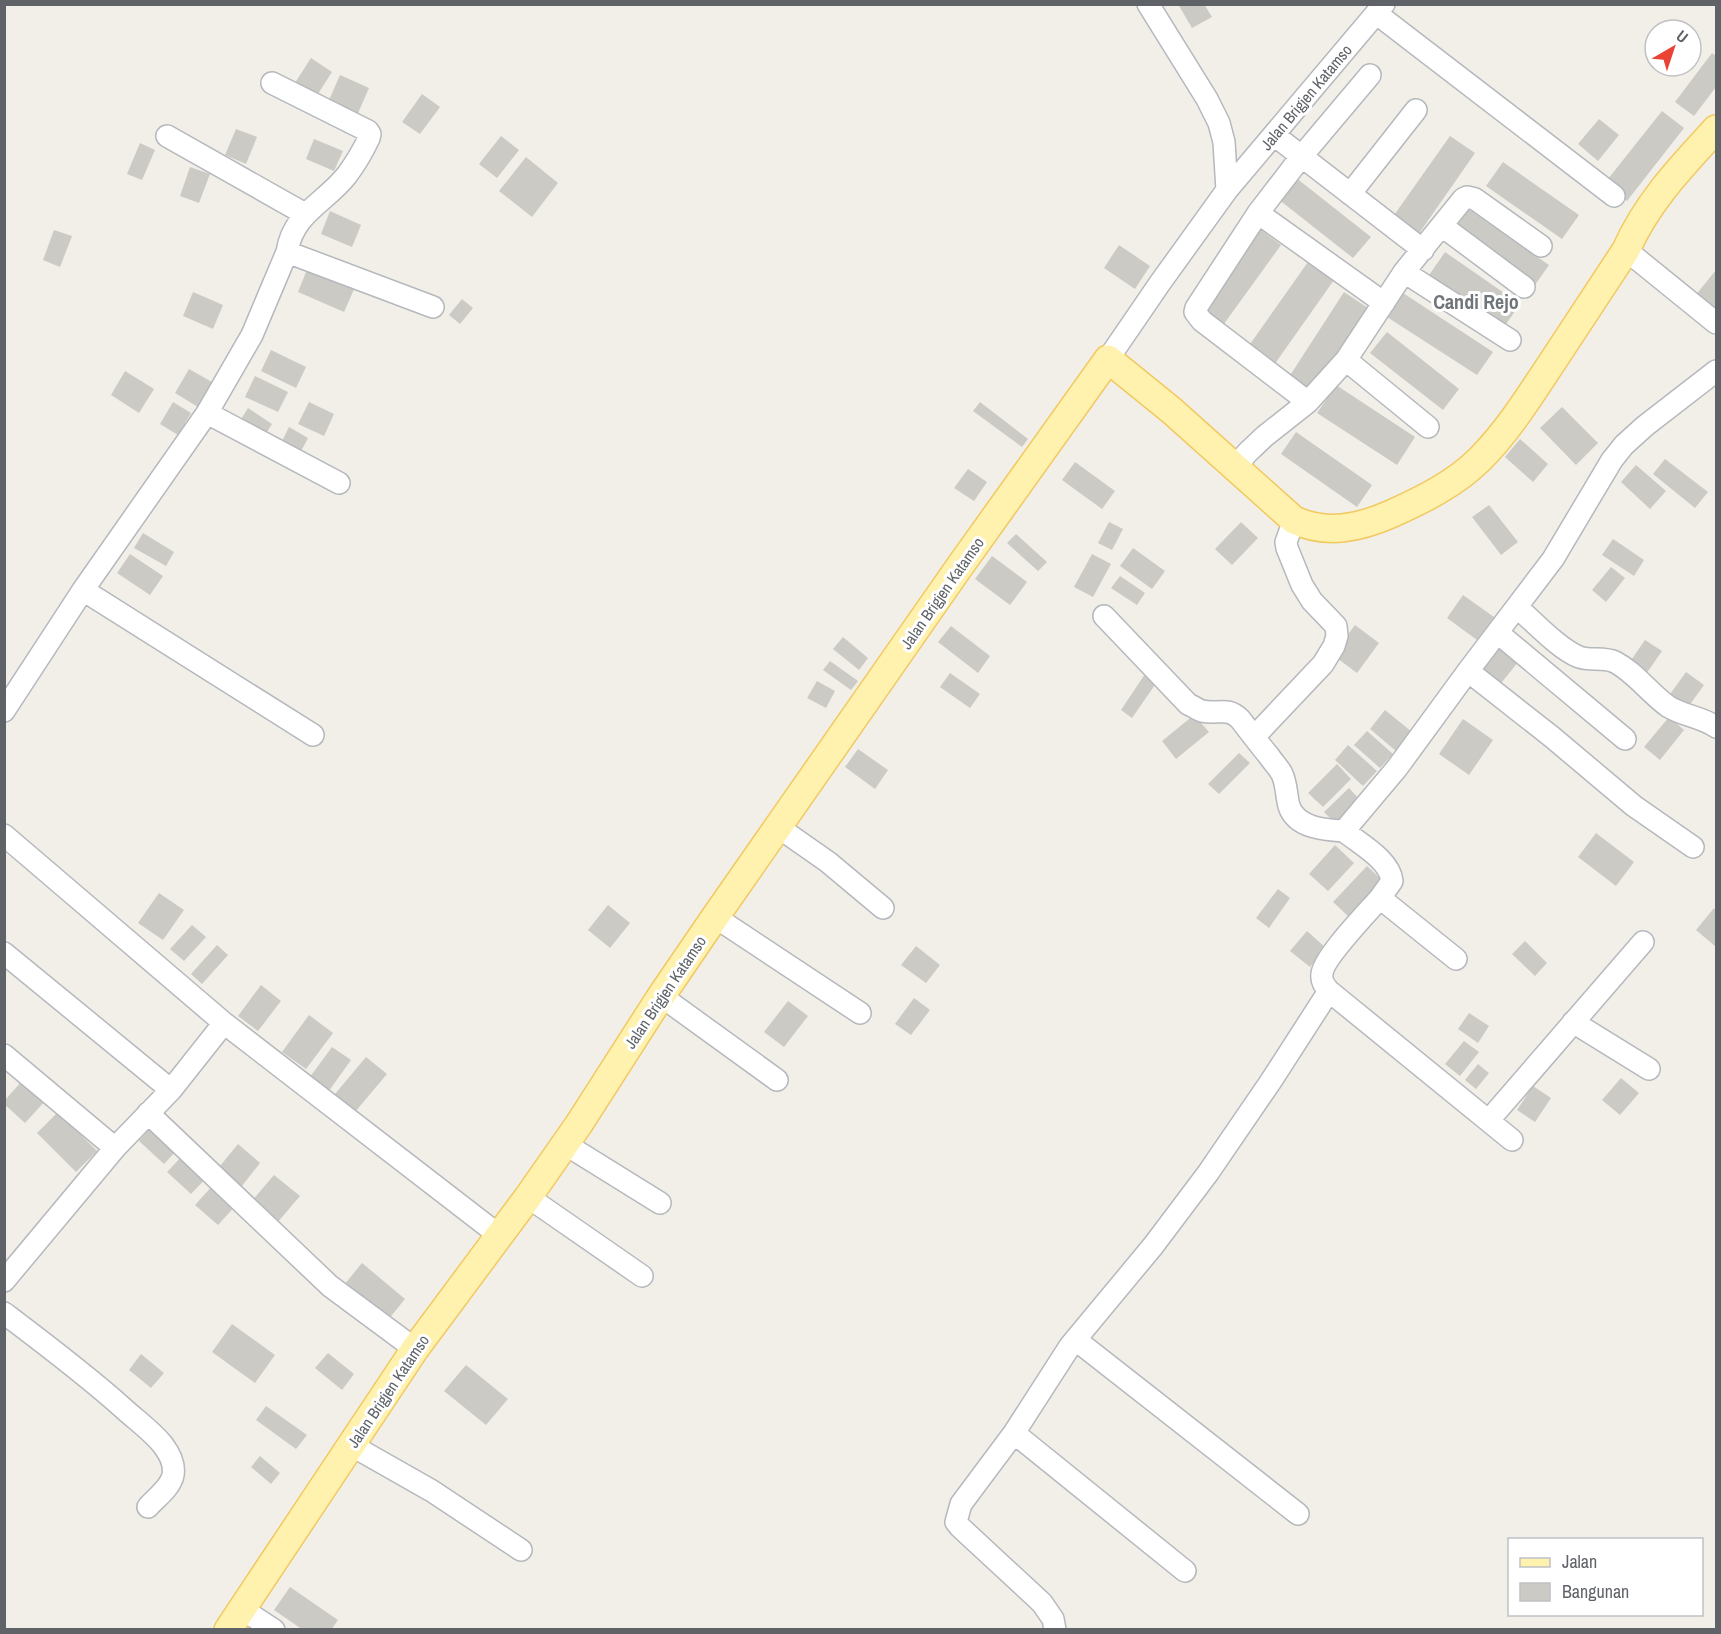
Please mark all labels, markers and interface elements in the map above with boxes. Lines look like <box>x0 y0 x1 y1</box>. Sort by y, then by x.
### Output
north arrow <box>1643 18 1703 78</box>
text: U <box>1672 25 1693 48</box>
street label: Jalan Brigjen Katamso <box>1255 39 1357 155</box>
district label: Candi Rejo <box>1433 288 1519 315</box>
street label: Jalan Brigjen Katamso <box>895 533 989 653</box>
street label: Jalan Brigjen Katamso <box>619 931 711 1053</box>
street label: Jalan Brigjen Katamso <box>342 1330 434 1452</box>
legend <box>1508 1538 1703 1616</box>
text: Jalan <box>1562 1549 1597 1574</box>
text: Bangunan <box>1562 1579 1629 1604</box>

